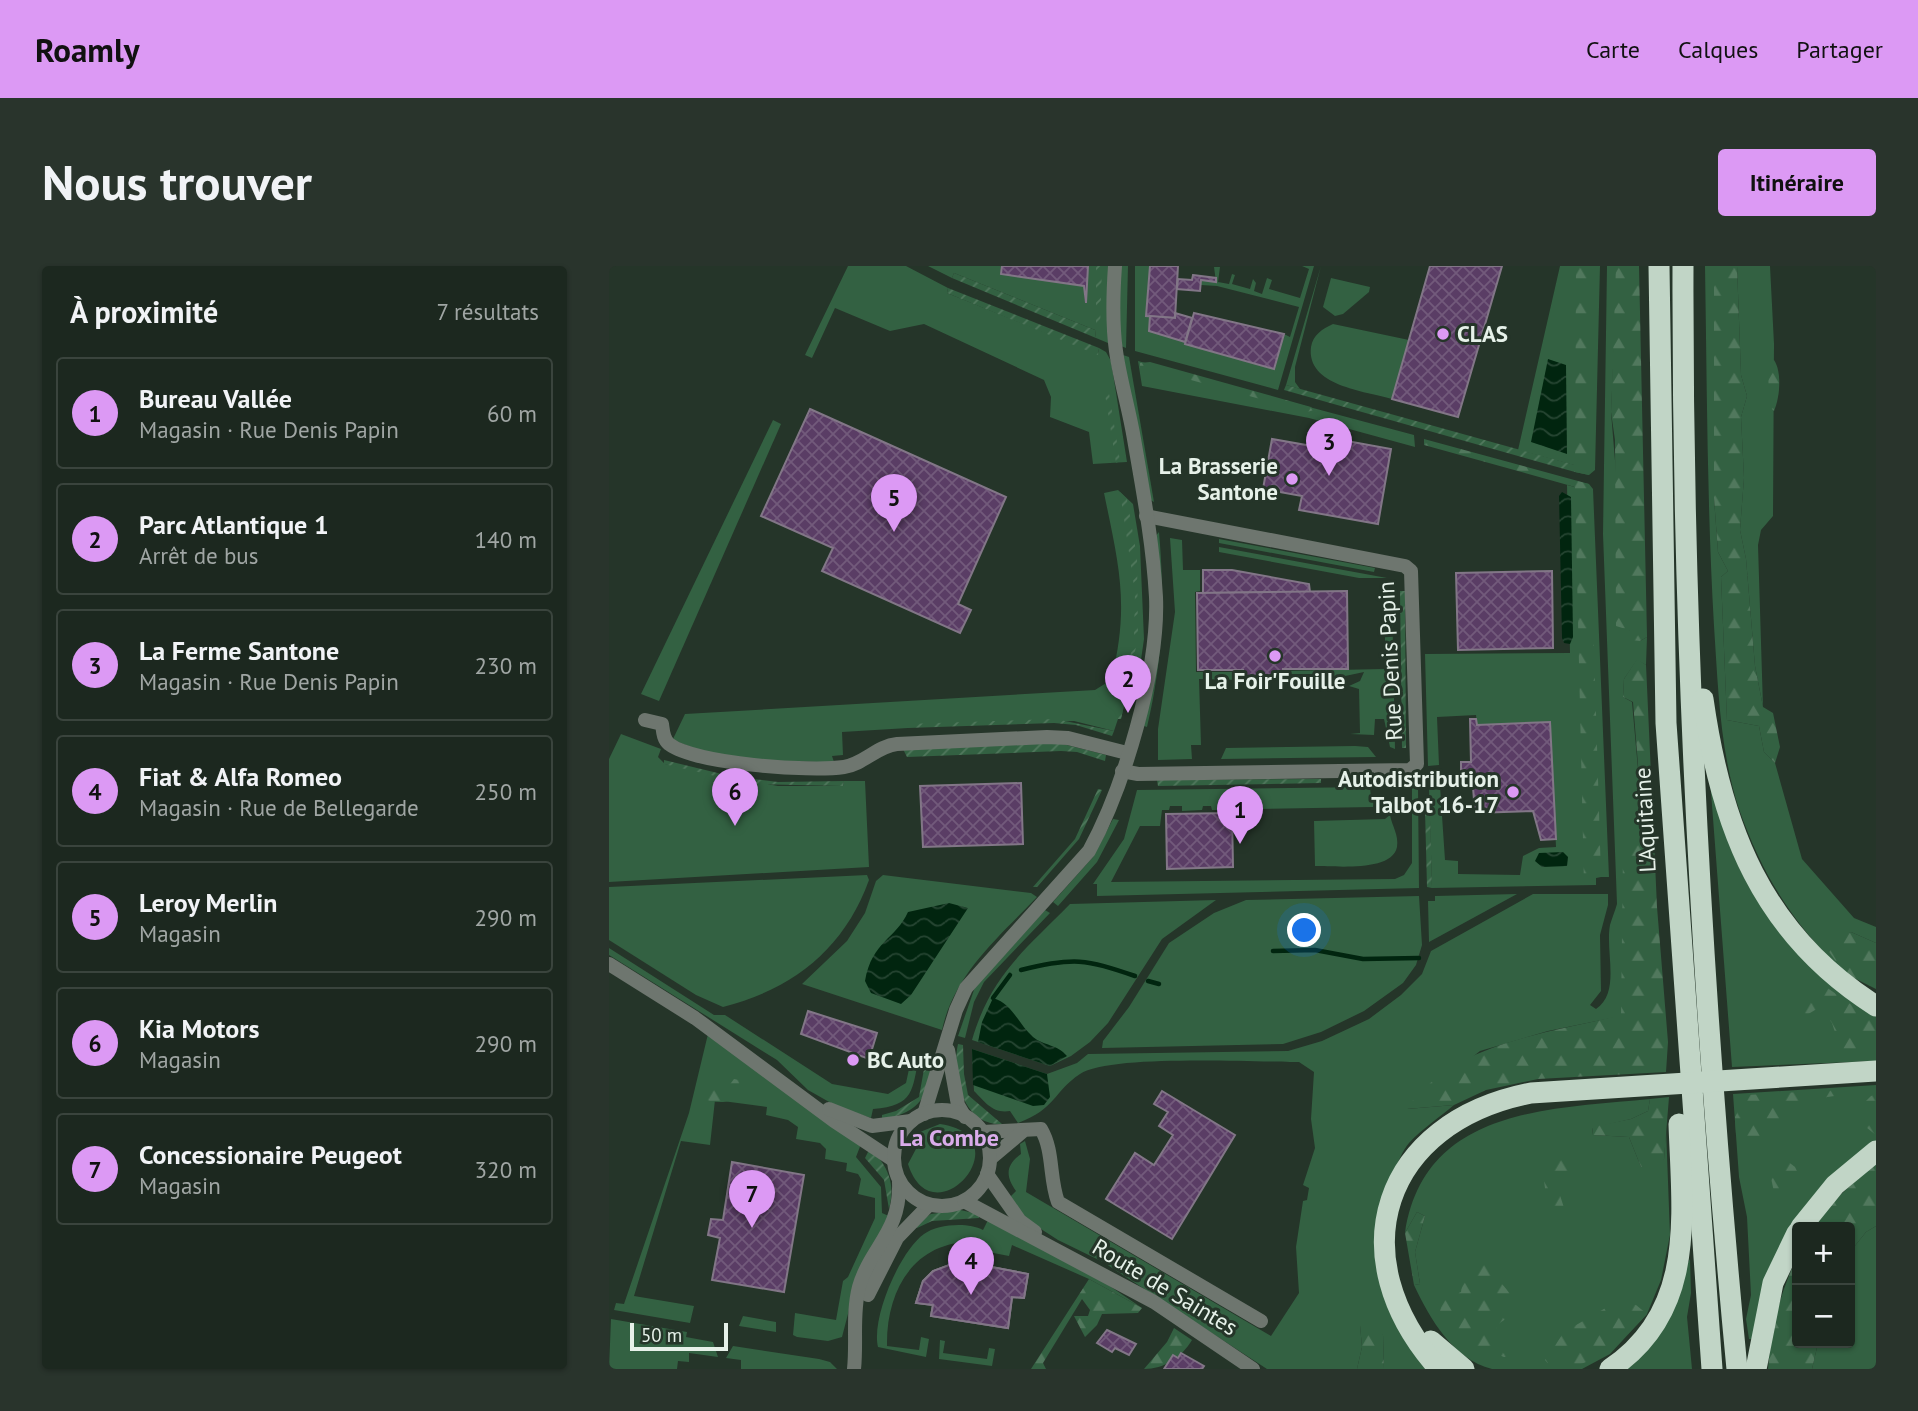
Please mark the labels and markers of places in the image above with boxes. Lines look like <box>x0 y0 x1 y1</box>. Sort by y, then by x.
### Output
place label: CLAS <box>1457 319 1508 348</box>
marker: CLAS <box>1435 326 1451 342</box>
pin: 3 <box>1306 418 1352 476</box>
place label: La Brasserie Santone <box>1159 451 1278 506</box>
marker: La Brasserie Santone <box>1284 471 1300 487</box>
pin: 5 <box>871 474 917 532</box>
marker: La Foir'Fouille <box>1267 648 1283 664</box>
pin: 2 <box>1105 655 1151 713</box>
place label: La Foir'Fouille <box>1205 666 1346 695</box>
place label: Autodistribution Talbot 16-17 <box>1338 764 1499 819</box>
pin: 6 <box>712 768 758 826</box>
marker: Autodistribution Talbot 16-17 <box>1505 784 1521 800</box>
pin: 1 <box>1217 786 1263 844</box>
place label: BC Auto <box>867 1045 944 1074</box>
marker: BC Auto <box>845 1052 861 1068</box>
pin: 7 <box>729 1170 775 1228</box>
pin: 4 <box>948 1237 994 1295</box>

